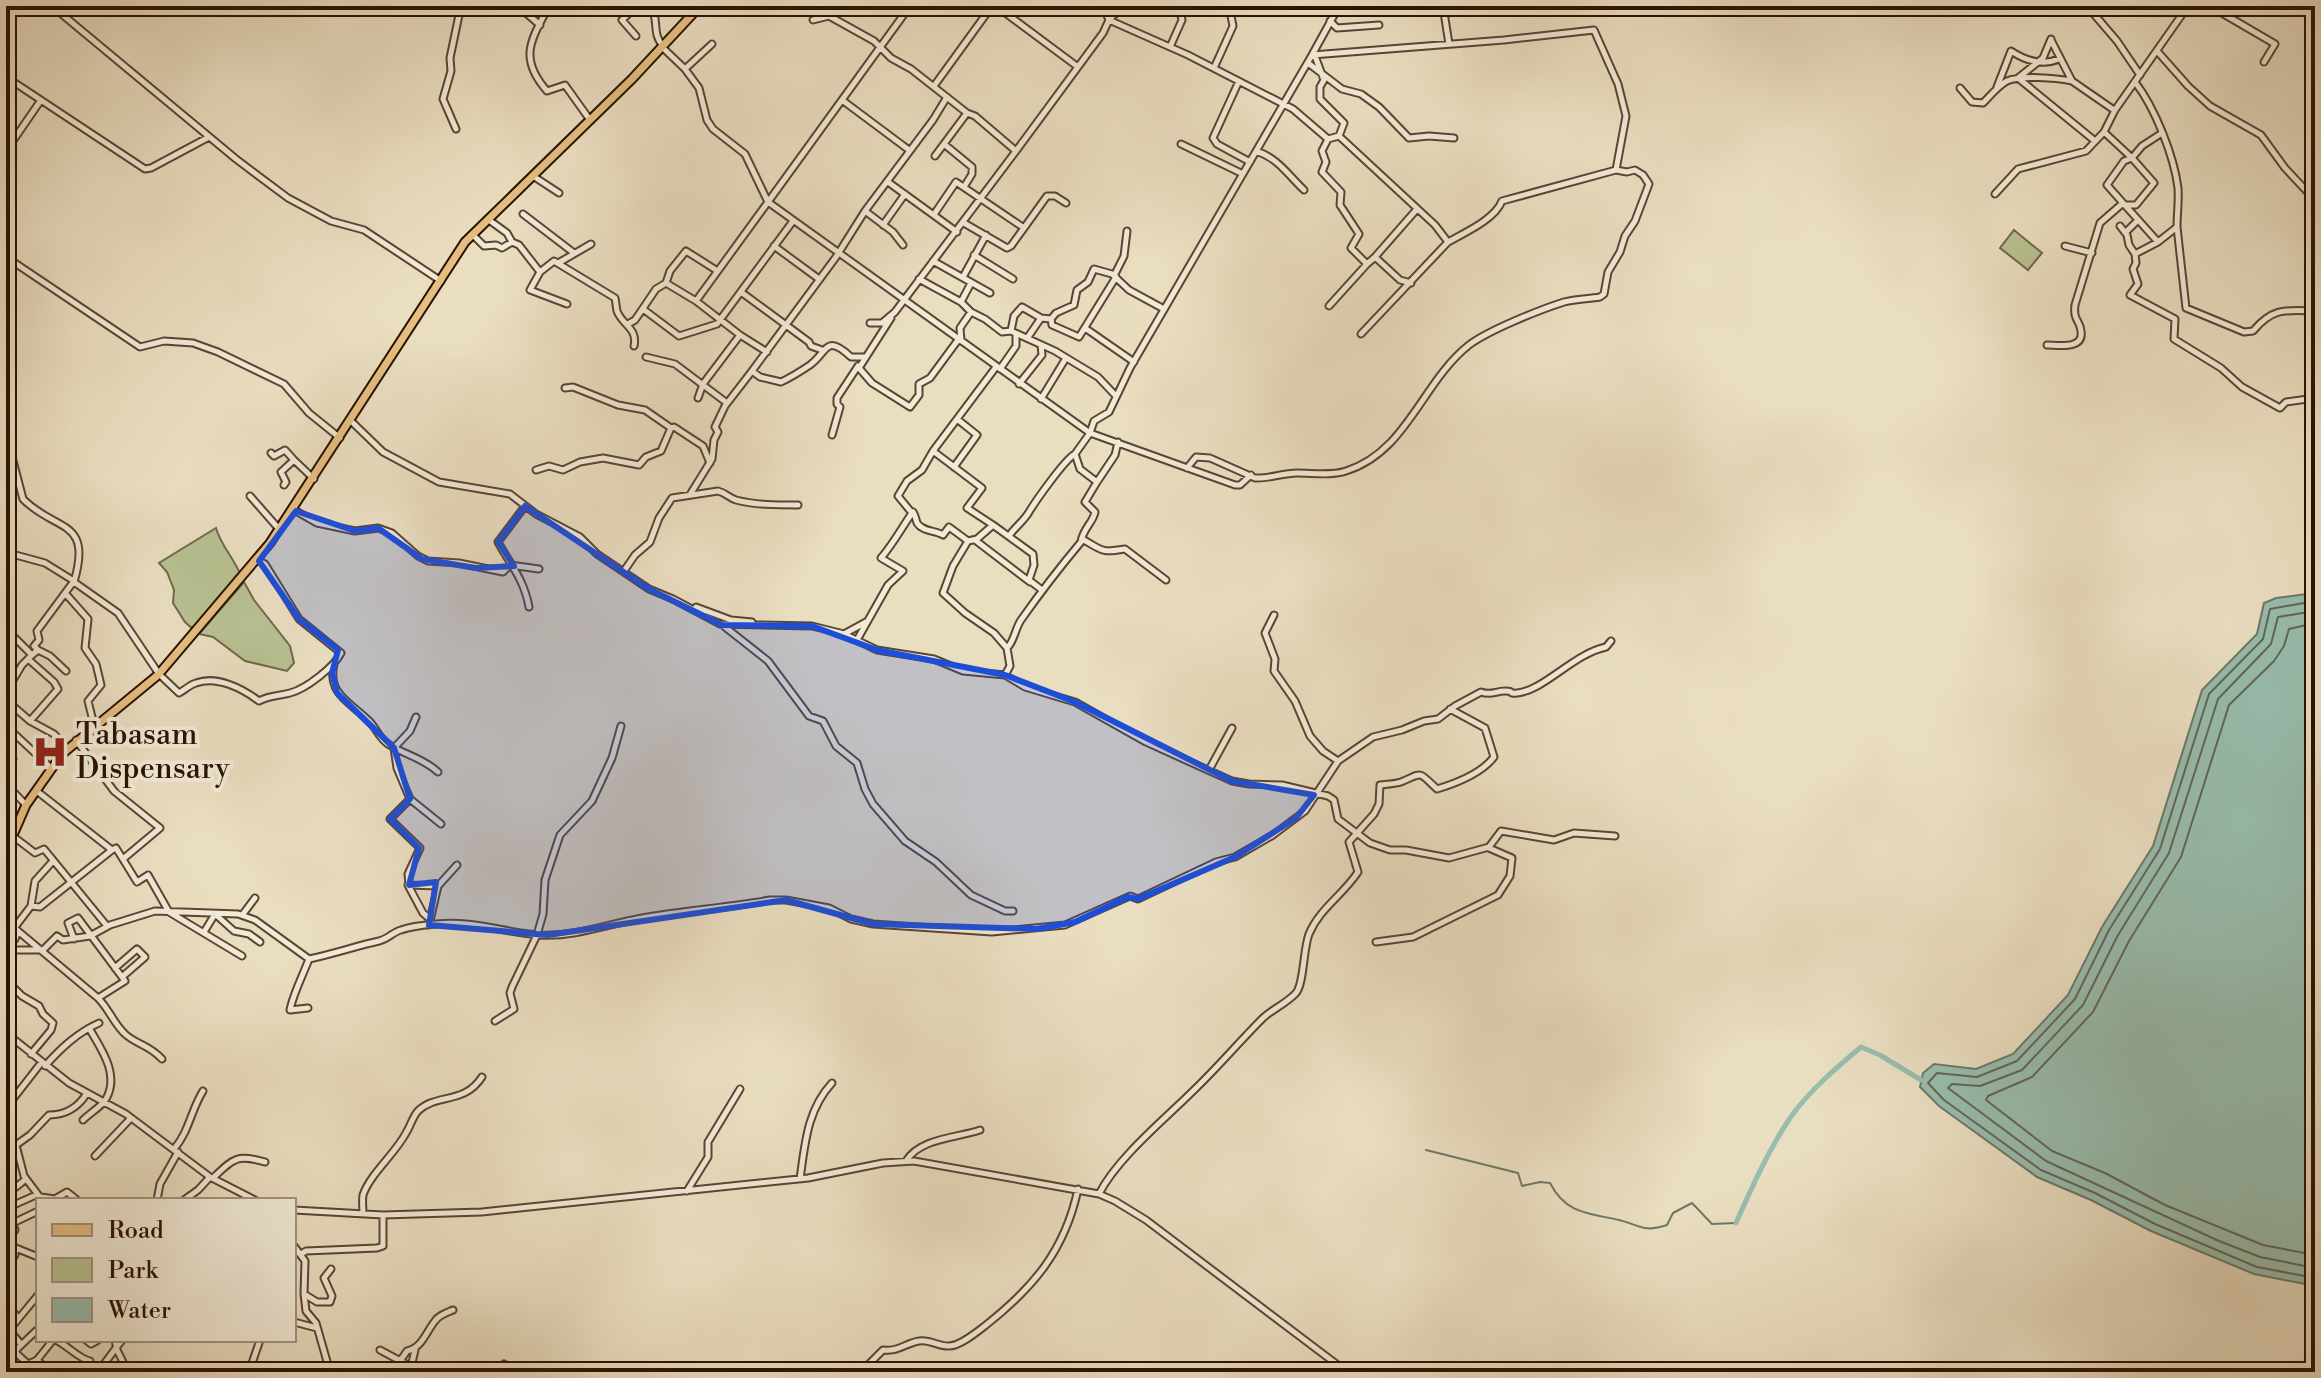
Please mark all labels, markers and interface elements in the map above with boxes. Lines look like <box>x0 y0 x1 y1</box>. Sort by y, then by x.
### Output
place label: Tabasam Dispensary <box>76 716 230 788</box>
hospital icon: Tabasam Dispensary <box>31 733 69 771</box>
legend <box>36 1198 296 1342</box>
text: Road <box>108 1216 164 1246</box>
text: Park <box>108 1256 159 1286</box>
text: Water <box>107 1296 171 1326</box>

